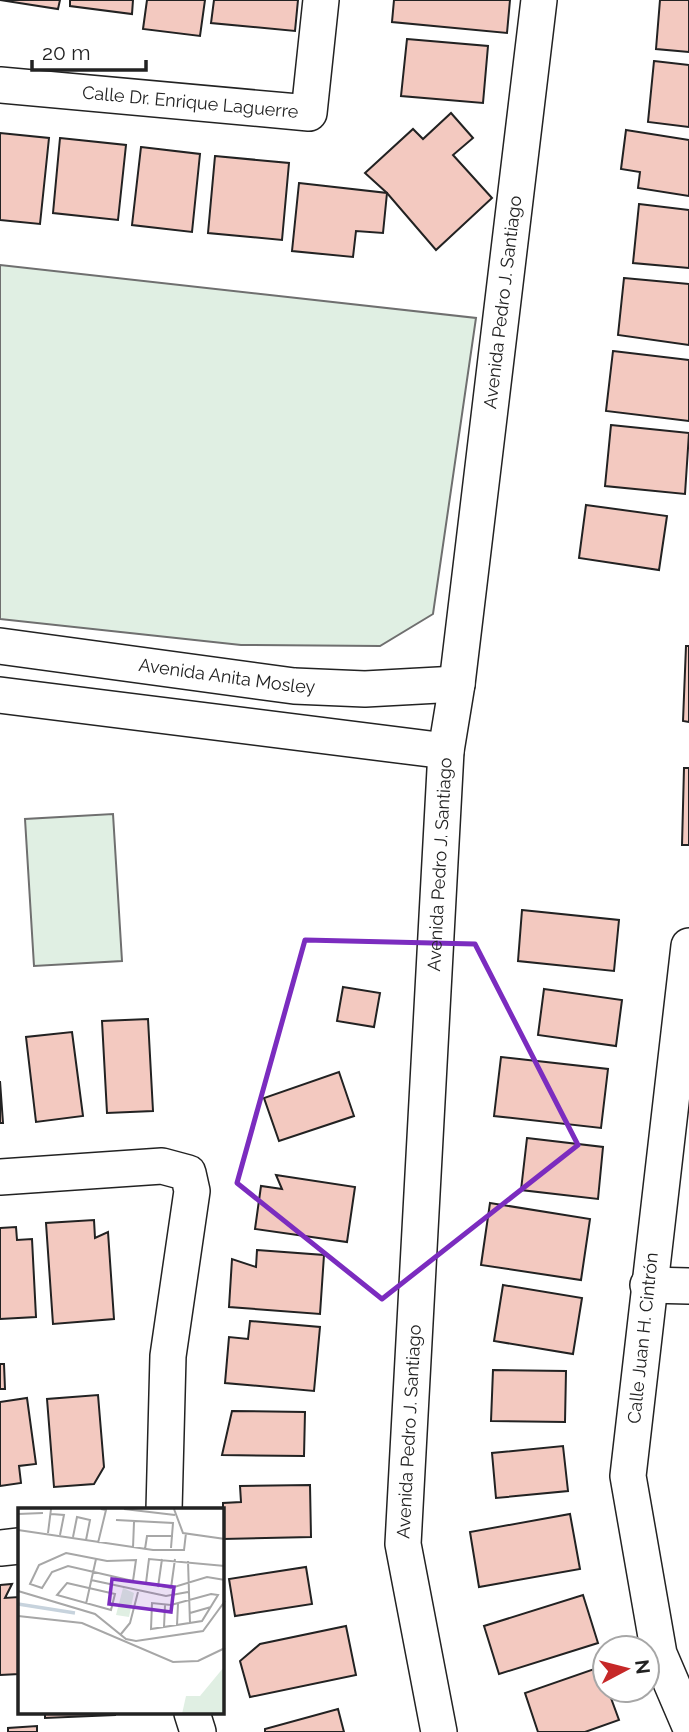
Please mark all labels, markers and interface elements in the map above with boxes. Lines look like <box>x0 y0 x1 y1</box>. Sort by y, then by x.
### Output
scale bar <box>32 28 145 72</box>
text: 20 m <box>42 40 90 65</box>
street label: Calle Dr. Enrique Laguerre <box>81 81 300 122</box>
street label: Avenida Pedro J. Santiago <box>479 194 525 410</box>
street label: Avenida Anita Mosley <box>137 654 316 697</box>
street label: Avenida Pedro J. Santiago <box>423 756 456 972</box>
street label: Calle Juan H. Cintrón <box>623 1251 662 1425</box>
street label: Avenida Pedro J. Santiago <box>392 1324 425 1539</box>
inset map <box>18 1508 224 1714</box>
north arrow <box>591 1634 661 1704</box>
text: N <box>631 1658 655 1675</box>

